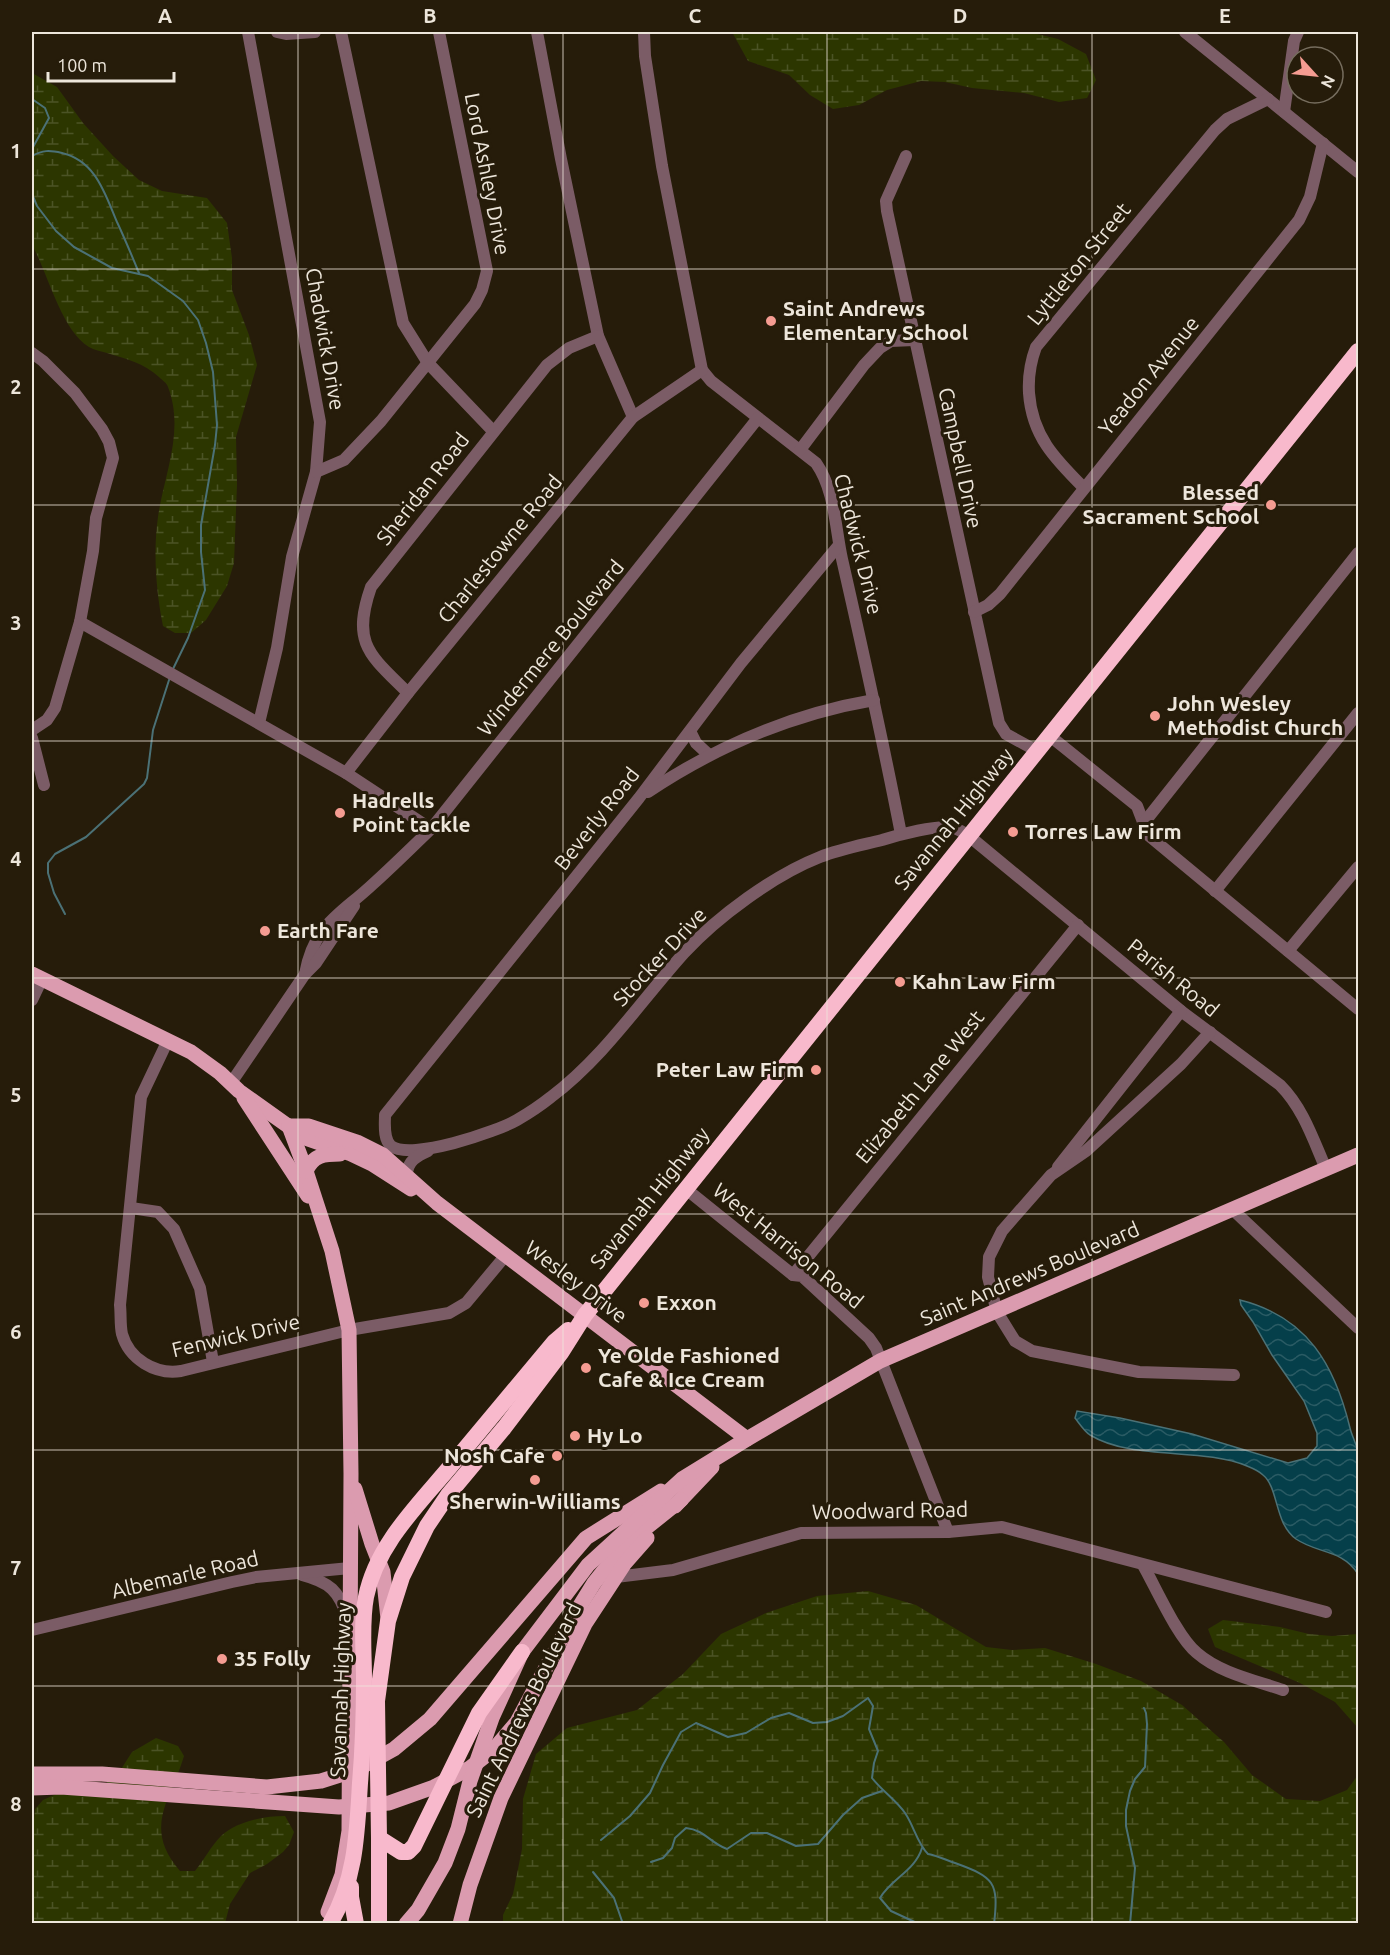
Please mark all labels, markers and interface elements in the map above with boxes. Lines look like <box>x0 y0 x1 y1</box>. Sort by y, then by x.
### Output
text: A <box>158 4 172 27</box>
text: B <box>423 4 437 27</box>
text: C <box>689 4 702 27</box>
text: D <box>953 4 967 27</box>
text: E <box>1219 4 1231 27</box>
scale bar <box>48 45 174 83</box>
north arrow <box>1285 45 1345 105</box>
text: 100 m <box>57 55 107 75</box>
text: N <box>1318 72 1339 91</box>
street label: Lord Ashley Drive <box>460 91 515 257</box>
text: 1 <box>10 139 22 162</box>
street label: Lyttleton Street <box>1022 198 1135 329</box>
street label: Chadwick Drive <box>302 266 350 412</box>
place label: Saint Andrews Elementary School <box>783 296 968 344</box>
street label: Yeadon Avenue <box>1093 311 1203 440</box>
marker: Saint Andrews Elementary School <box>764 314 778 328</box>
text: 2 <box>10 375 22 398</box>
street label: Campbell Drive <box>934 385 988 530</box>
street label: Sheridan Road <box>371 427 474 549</box>
street label: Charlestowne Road <box>432 470 566 627</box>
street label: Chadwick Drive <box>830 471 888 617</box>
place label: Blessed Sacrament School <box>1083 480 1259 528</box>
marker: Blessed Sacrament School <box>1264 498 1278 512</box>
street label: Windermere Boulevard <box>472 555 628 740</box>
text: 3 <box>10 611 22 634</box>
place label: John Wesley Methodist Church <box>1167 691 1343 739</box>
marker: John Wesley Methodist Church <box>1148 709 1162 723</box>
street label: Savannah Highway <box>889 743 1018 894</box>
street label: Beverly Road <box>549 762 644 874</box>
place label: Hadrells Point tackle <box>352 788 470 836</box>
marker: Hadrells Point tackle <box>333 806 347 820</box>
place label: Torres Law Firm <box>1025 819 1182 843</box>
marker: Torres Law Firm <box>1006 825 1020 839</box>
text: 4 <box>10 847 22 870</box>
street label: Stocker Drive <box>608 902 711 1010</box>
place label: Earth Fare <box>277 918 379 942</box>
marker: Earth Fare <box>258 924 272 938</box>
street label: Parish Road <box>1123 933 1224 1021</box>
place label: Kahn Law Firm <box>912 969 1056 993</box>
marker: Kahn Law Firm <box>893 975 907 989</box>
street label: Elizabeth Lane West <box>850 1005 988 1168</box>
place label: Peter Law Firm <box>656 1057 804 1081</box>
marker: Peter Law Firm <box>809 1063 823 1077</box>
text: 5 <box>10 1083 22 1106</box>
street label: Savannah Highway <box>585 1122 714 1273</box>
street label: West Harrison Road <box>709 1177 868 1313</box>
street label: Saint Andrews Boulevard <box>916 1216 1143 1330</box>
street label: Wesley Drive <box>521 1235 632 1327</box>
place label: Exxon <box>656 1290 717 1314</box>
marker: Exxon <box>637 1296 651 1310</box>
street label: Fenwick Drive <box>169 1309 302 1361</box>
text: 6 <box>10 1320 22 1343</box>
place label: Ye Olde Fashioned Cafe & Ice Cream <box>598 1343 780 1391</box>
marker: Ye Olde Fashioned Cafe & Ice Cream <box>579 1361 593 1375</box>
place label: Hy Lo <box>587 1423 643 1447</box>
marker: Hy Lo <box>568 1429 582 1443</box>
place label: Nosh Cafe <box>444 1443 545 1467</box>
marker: Nosh Cafe <box>550 1449 564 1463</box>
marker: Sherwin-Williams <box>528 1473 542 1487</box>
place label: Sherwin-Williams <box>449 1489 621 1513</box>
street label: Woodward Road <box>812 1497 968 1523</box>
street label: Albemarle Road <box>109 1545 261 1603</box>
text: 7 <box>10 1556 22 1579</box>
street label: Saint Andrews Boulevard <box>461 1598 586 1821</box>
street label: Savannah Highway <box>325 1602 355 1778</box>
place label: 35 Folly <box>234 1646 311 1670</box>
marker: 35 Folly <box>215 1652 229 1666</box>
text: 8 <box>10 1792 22 1815</box>

